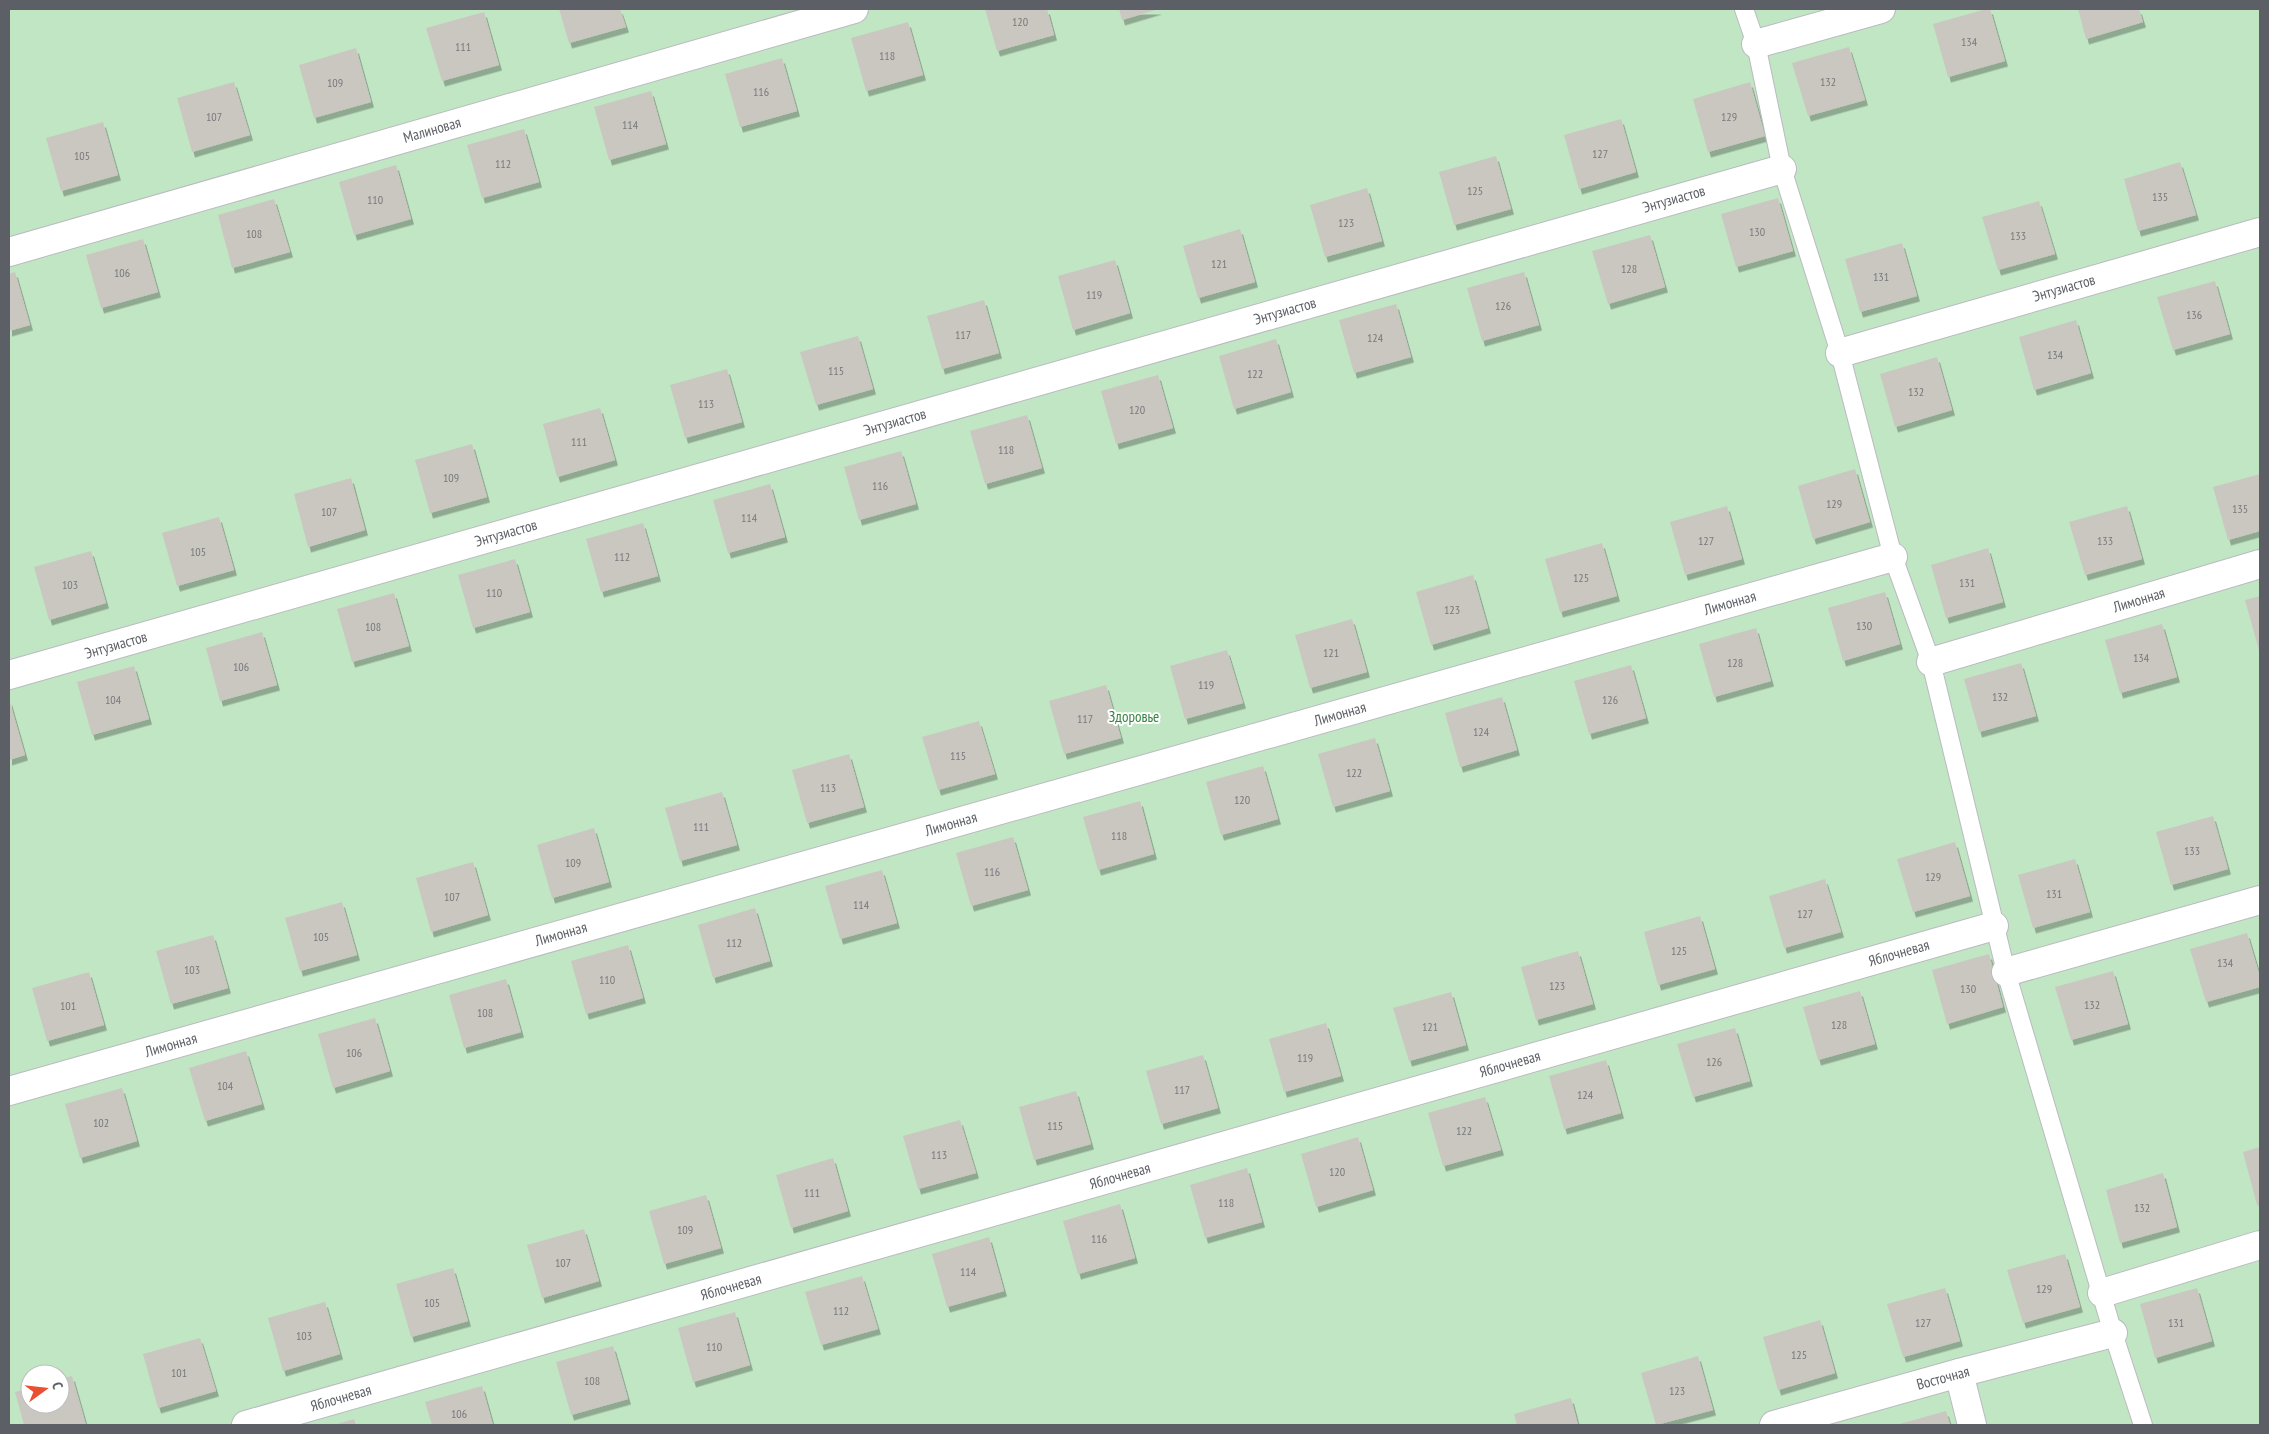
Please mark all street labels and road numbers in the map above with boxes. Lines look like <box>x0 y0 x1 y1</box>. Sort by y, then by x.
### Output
street label: Малиновая <box>401 112 463 147</box>
street label: Энтузиастов <box>1640 181 1707 216</box>
street label: Энтузиастов <box>2030 270 2097 305</box>
street label: Энтузиастов <box>1251 293 1318 328</box>
street label: Энтузиастов <box>861 404 928 439</box>
street label: Энтузиастов <box>472 515 539 550</box>
street label: Лимонная <box>2110 583 2167 617</box>
street label: Лимонная <box>1701 586 1758 619</box>
street label: Энтузиастов <box>82 627 149 662</box>
street label: Лимонная <box>1311 697 1368 730</box>
street label: Лимонная <box>922 807 979 840</box>
street label: Лимонная <box>532 917 589 950</box>
street label: Яблочневая <box>1866 935 1932 970</box>
street label: Лимонная <box>142 1028 199 1061</box>
street label: Яблочневая <box>1477 1046 1543 1081</box>
street label: Яблочневая <box>1087 1158 1153 1193</box>
street label: Яблочневая <box>698 1269 764 1304</box>
street label: Восточная <box>1914 1361 1972 1394</box>
street label: Яблочневая <box>308 1380 374 1415</box>

